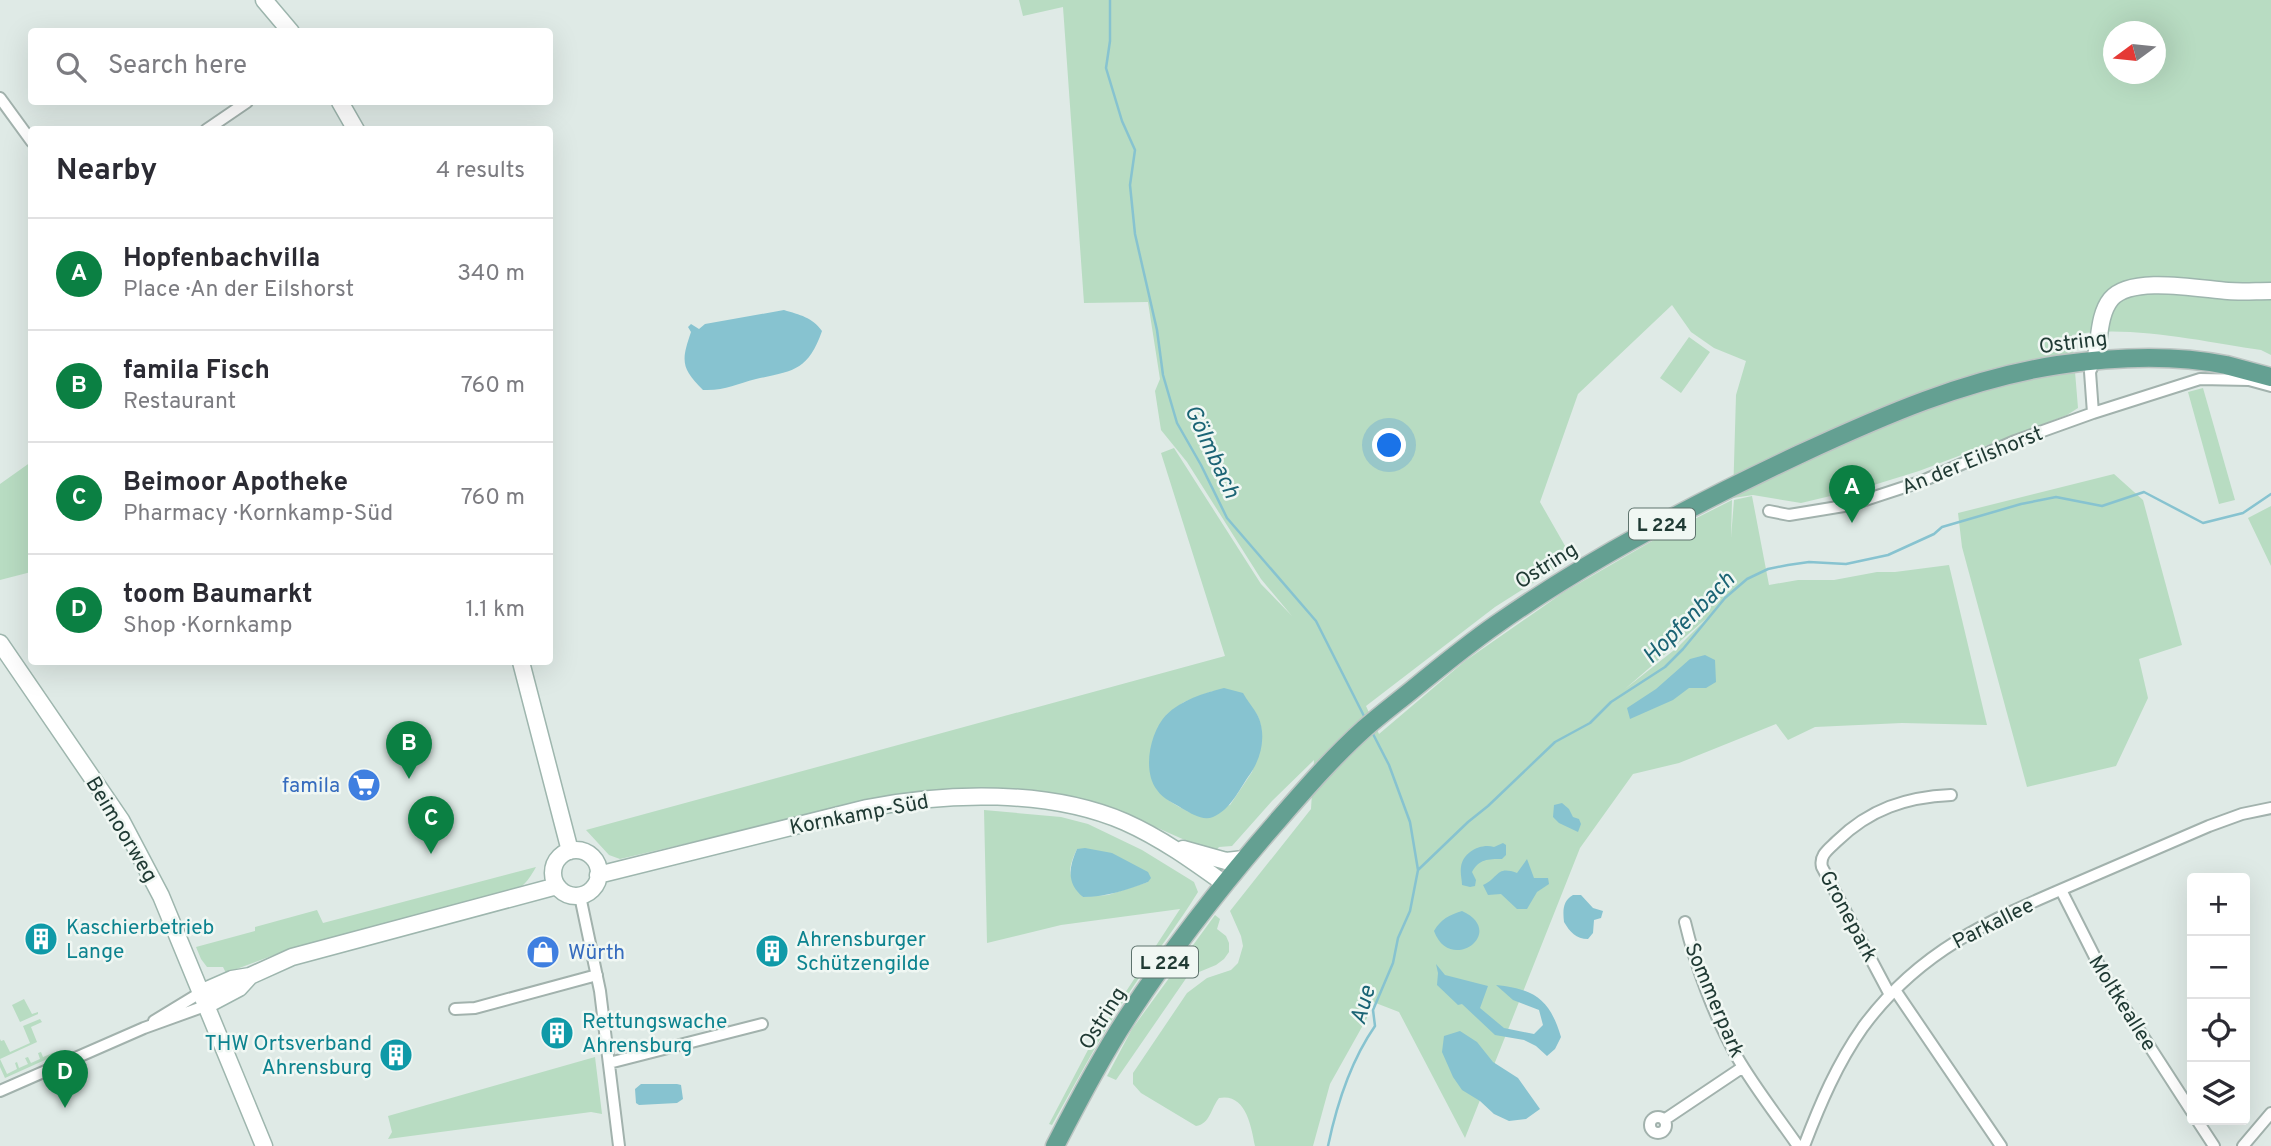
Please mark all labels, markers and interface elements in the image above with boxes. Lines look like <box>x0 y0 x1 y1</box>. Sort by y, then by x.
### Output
north arrow <box>2103 21 2166 84</box>
search box <box>28 28 553 105</box>
icon: search <box>52 48 90 86</box>
text: Search here <box>108 50 247 83</box>
text: Nearby <box>56 153 157 190</box>
text: 4 results <box>436 157 525 186</box>
text: Hopfenbachvilla <box>123 243 320 276</box>
text: A <box>71 260 87 289</box>
text: 340 m <box>457 260 525 289</box>
text: Place · An der Eilshorst <box>123 276 354 305</box>
street label: Ostring <box>2037 326 2109 361</box>
text: famila Fisch <box>123 355 270 388</box>
text: B <box>71 372 87 401</box>
text: 760 m <box>461 372 525 401</box>
text: Restaurant <box>123 388 236 417</box>
water label: Gölmbach <box>1176 401 1245 504</box>
street label: An der Eilshorst <box>1898 421 2047 502</box>
your location <box>1372 428 1406 462</box>
pin: A <box>1829 465 1875 523</box>
text: Beimoor Apotheke <box>123 467 348 500</box>
text: C <box>72 484 86 513</box>
text: 760 m <box>461 484 525 513</box>
text: Pharmacy · Kornkamp-Süd <box>123 500 393 529</box>
road number: L 224 <box>1629 509 1695 540</box>
street label: Ostring <box>1510 537 1583 596</box>
water label: Hopfenbach <box>1637 566 1742 671</box>
text: toom Baumarkt <box>123 579 312 612</box>
text: D <box>71 596 87 625</box>
text: 1.1 km <box>466 596 525 625</box>
text: Shop · Kornkamp <box>123 612 293 641</box>
pin: B <box>386 721 432 779</box>
supermarket icon: famila <box>345 766 383 804</box>
street label: Beimoorweg <box>79 772 163 888</box>
place label: famila <box>282 773 340 800</box>
street label: Kornkamp-Süd <box>787 789 931 842</box>
pin: C <box>408 796 454 854</box>
street label: Gronepark <box>1812 866 1883 967</box>
map controls <box>2187 873 2250 1125</box>
button: + <box>2187 873 2250 936</box>
street label: Parkallee <box>1948 892 2039 956</box>
place label: Kaschierbetrieb Lange <box>66 915 214 966</box>
building icon: Kaschierbetrieb Lange <box>22 920 60 958</box>
place label: Ahrensburger Schützengilde <box>796 927 930 978</box>
building icon: Ahrensburger Schützengilde <box>753 932 791 970</box>
shop icon: Würth <box>524 933 562 971</box>
button: − <box>2187 936 2250 999</box>
street label: Sommerpark <box>1677 939 1750 1062</box>
place label: Würth <box>568 940 625 967</box>
road number: L 224 <box>1132 946 1198 978</box>
street label: Moltkeallee <box>2082 951 2162 1057</box>
street label: Ostring <box>1074 982 1133 1055</box>
water label: Aue <box>1345 982 1384 1029</box>
button: locate <box>2187 999 2250 1062</box>
place label: Rettungswache Ahrensburg <box>582 1009 727 1060</box>
building icon: Rettungswache Ahrensburg <box>538 1014 576 1052</box>
place label: THW Ortsverband Ahrensburg <box>204 1031 372 1082</box>
building icon: THW Ortsverband Ahrensburg <box>377 1036 415 1074</box>
pin: D <box>42 1050 88 1108</box>
button: layers <box>2187 1062 2250 1125</box>

